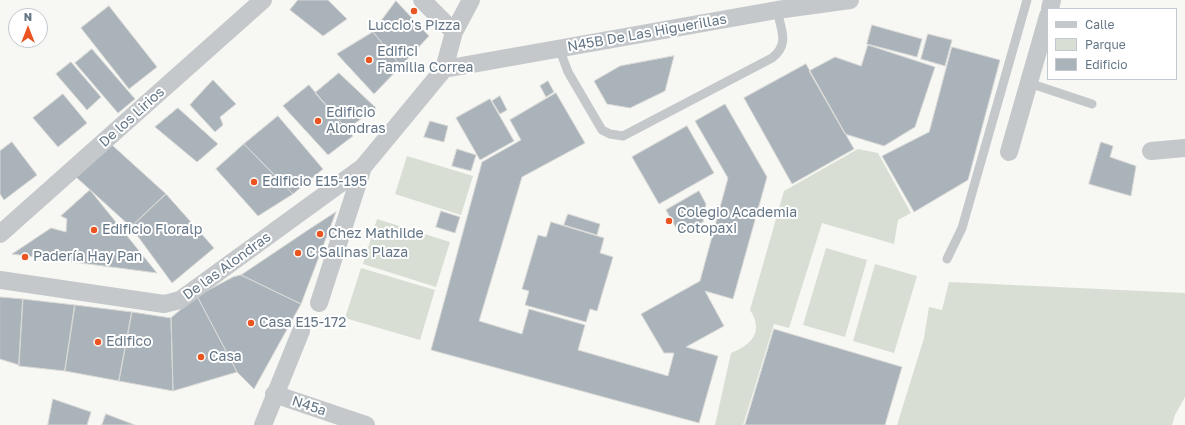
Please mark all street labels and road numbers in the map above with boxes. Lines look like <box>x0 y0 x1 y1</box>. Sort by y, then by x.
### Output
street label: N45B De Las Higuerillas <box>566 11 728 55</box>
street label: De los Lirios <box>96 83 168 151</box>
street label: De las Alondras <box>180 229 274 303</box>
street label: N45a <box>290 393 328 419</box>

